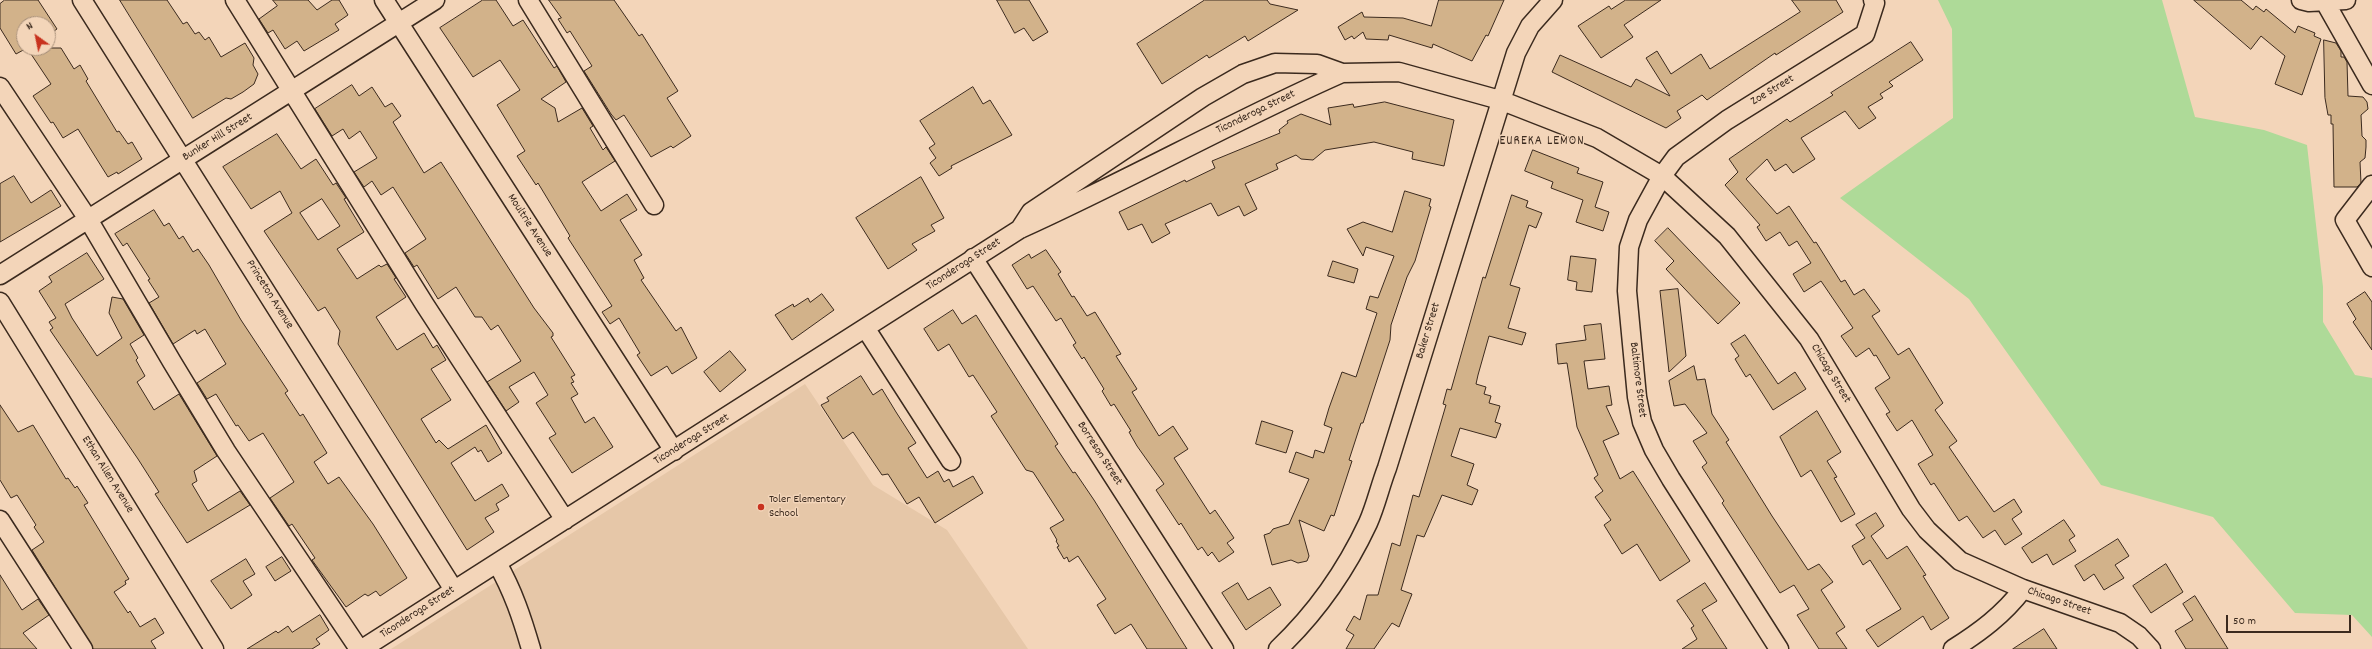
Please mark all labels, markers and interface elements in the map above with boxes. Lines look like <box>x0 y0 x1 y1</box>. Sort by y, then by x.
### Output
north arrow <box>16 16 56 56</box>
text: N <box>23 19 37 35</box>
street label: Zoe Street <box>1749 73 1797 109</box>
street label: Ticonderoga Street <box>1214 88 1298 138</box>
street label: Bunker Hill Street <box>180 111 256 165</box>
district label: EUREKA LEMON <box>1499 134 1585 150</box>
street label: Moultrie Avenue <box>503 192 555 260</box>
street label: Ticonderoga Street <box>924 235 1004 295</box>
street label: Princeton Avenue <box>242 258 296 332</box>
street label: Baker Street <box>1414 301 1444 361</box>
street label: Baltimore Street <box>1625 341 1649 419</box>
street label: Chicago Street <box>1807 342 1853 406</box>
street label: Ticonderoga Street <box>652 411 732 469</box>
street label: Borreson Street <box>1073 419 1125 489</box>
street label: Ethan Allen Avenue <box>78 434 136 516</box>
place label: Toler Elementary School <box>769 493 845 521</box>
marker: Toler Elementary School <box>756 502 766 512</box>
street label: Ticonderoga Street <box>378 583 458 643</box>
street label: Chicago Street <box>2025 584 2093 620</box>
scale bar <box>2228 607 2353 633</box>
text: 50 m <box>2233 613 2256 630</box>

